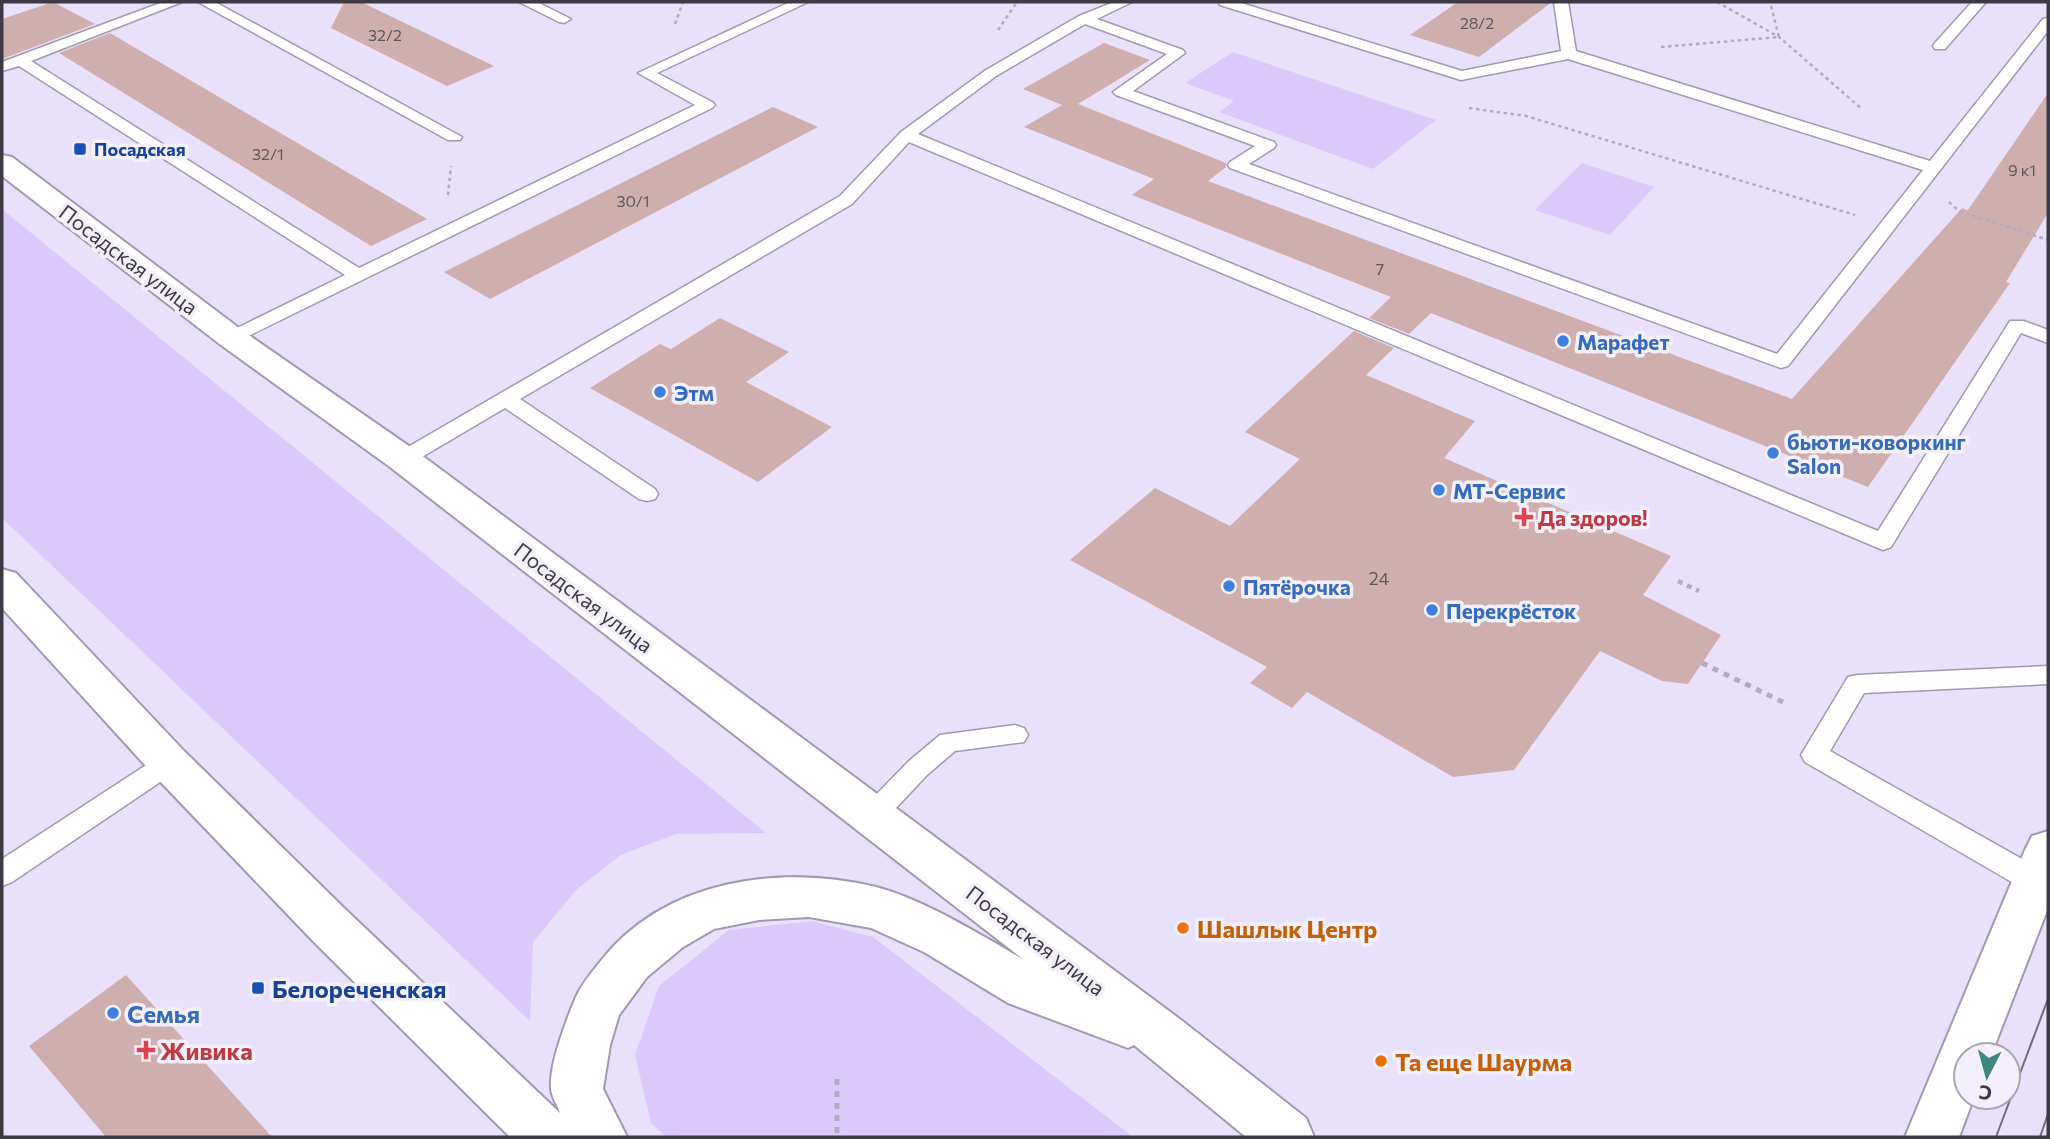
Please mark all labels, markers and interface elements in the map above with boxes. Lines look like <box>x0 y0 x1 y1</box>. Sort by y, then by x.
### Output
house number: 28/2 <box>1460 13 1494 32</box>
house number: 32/2 <box>368 25 402 44</box>
place label: Посадская <box>94 138 186 160</box>
marker: Посадская <box>72 141 88 157</box>
house number: 32/1 <box>252 144 284 163</box>
house number: 9 к1 <box>2008 160 2036 179</box>
house number: 30/1 <box>616 191 650 210</box>
street label: Посадская улица <box>55 199 203 319</box>
house number: 7 <box>1376 259 1384 278</box>
place label: Марафет <box>1577 329 1670 354</box>
marker: Марафет <box>1555 333 1571 349</box>
place label: Этм <box>674 380 714 405</box>
marker: Этм <box>652 384 668 400</box>
place label: бьюти-коворкинг Salon <box>1787 429 1966 478</box>
marker: бьюти-коворкинг Salon <box>1765 445 1781 461</box>
place label: МТ-Сервис <box>1453 478 1566 503</box>
marker: МТ-Сервис <box>1431 482 1447 498</box>
place label: Да здоров! <box>1538 505 1648 530</box>
marker: Да здоров! <box>1516 509 1532 525</box>
street label: Посадская улица <box>510 537 658 657</box>
house number: 24 <box>1369 567 1389 589</box>
place label: Пятёрочка <box>1243 574 1351 599</box>
marker: Пятёрочка <box>1221 578 1237 594</box>
place label: Перекрёсток <box>1446 598 1576 623</box>
marker: Перекрёсток <box>1424 602 1440 618</box>
street label: Посадская улица <box>962 880 1110 1000</box>
place label: Шашлык Центр <box>1197 914 1377 943</box>
marker: Шашлык Центр <box>1175 920 1191 936</box>
place label: Белореченская <box>272 974 447 1003</box>
marker: Белореченская <box>250 980 266 996</box>
place label: Семья <box>127 999 200 1028</box>
marker: Семья <box>105 1005 121 1021</box>
place label: Живика <box>160 1036 253 1065</box>
north arrow <box>1952 1041 2022 1111</box>
marker: Живика <box>138 1042 154 1058</box>
place label: Та еще Шаурма <box>1395 1047 1572 1076</box>
marker: Та еще Шаурма <box>1373 1053 1389 1069</box>
text: С <box>1978 1081 1993 1106</box>

